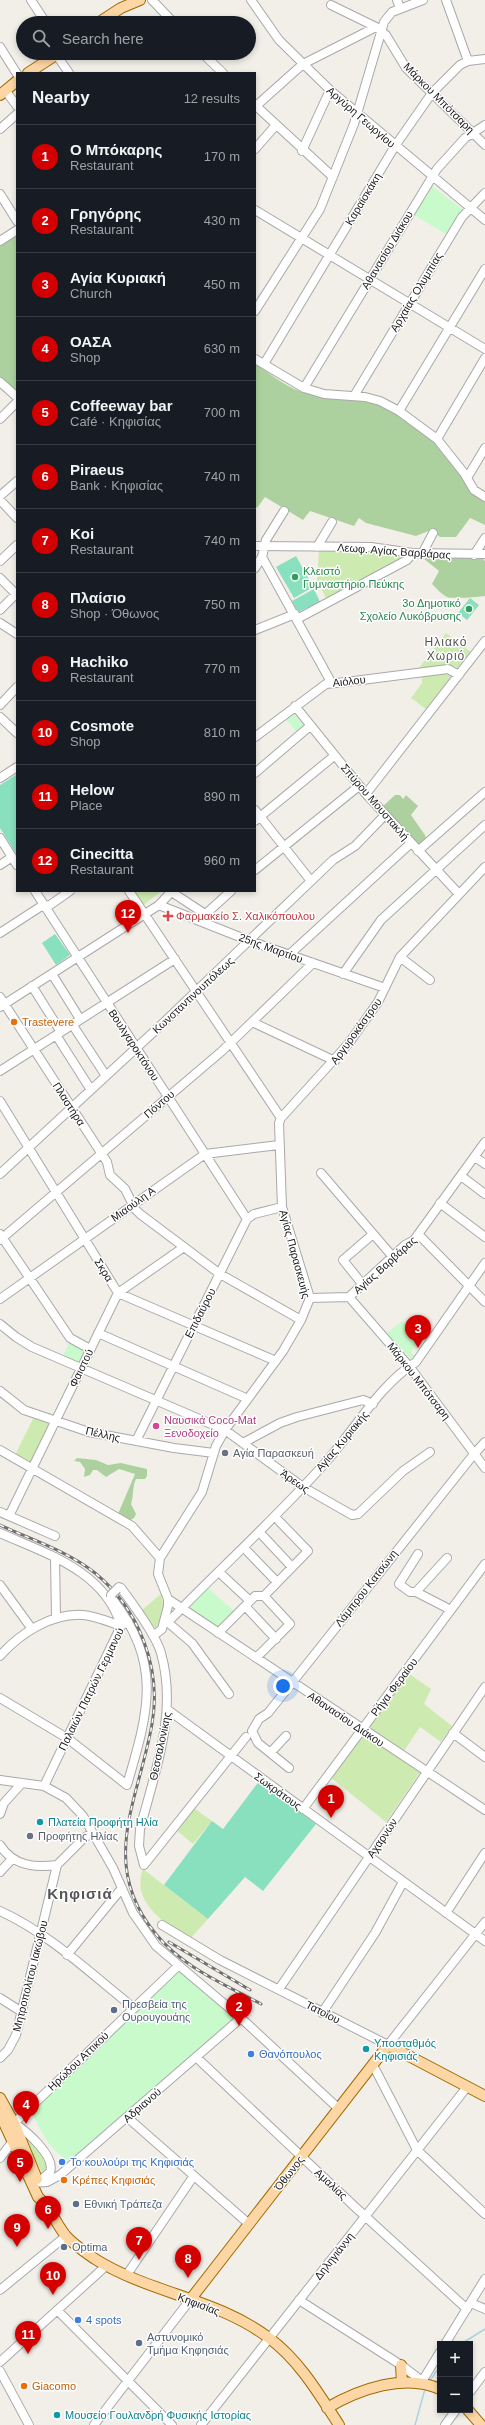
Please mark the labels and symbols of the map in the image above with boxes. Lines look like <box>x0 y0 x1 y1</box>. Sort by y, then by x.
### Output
street label: Μάρκου Μπότσαρη <box>401 60 477 136</box>
street label: Αργύρη Γεωργίου <box>324 84 398 150</box>
street label: Καραϊσκάκη <box>343 171 383 227</box>
street label: Αθανασίου Διάκου <box>359 209 415 291</box>
street label: Αρχαίας Ολυμπίας <box>388 250 444 334</box>
street label: Λεωφ. Αγίας Βαρβάρας <box>337 541 451 561</box>
place label: Κλειστό Γυμναστήριο Πεύκης <box>303 565 404 590</box>
marker: Κλειστό Γυμναστήριο Πεύκης <box>290 572 300 582</box>
place label: 3ο Δημοτικό Σχολείο Λυκόβρυσης <box>360 597 461 622</box>
marker: 3ο Δημοτικό Σχολείο Λυκόβρυσης <box>464 604 474 614</box>
district label: Ηλιακό Χωριό <box>425 635 467 663</box>
street label: Αιόλου <box>332 673 366 689</box>
street label: Σπύρου Μουστακλή <box>339 761 411 843</box>
pin: 12 <box>115 900 141 933</box>
place label: Φαρμακείο Σ. Χαλικόπουλου <box>176 910 315 922</box>
marker: Φαρμακείο Σ. Χαλικόπουλου <box>163 911 173 921</box>
street label: 25ης Μαρτίου <box>237 931 305 965</box>
street label: Κωνσταντινουπόλεως <box>150 954 236 1036</box>
street label: Αργυροκάστρου <box>328 996 384 1066</box>
street label: Βουλγαροκτόνου <box>106 1007 162 1083</box>
place label: Trastevere <box>22 1016 74 1028</box>
marker: Trastevere <box>9 1017 19 1027</box>
street label: Πλαστήρα <box>50 1080 88 1129</box>
street label: Πόντου <box>142 1088 176 1120</box>
street label: Μιαούλη Α <box>109 1184 158 1224</box>
street label: Αγίας Παρασκευής <box>277 1208 313 1300</box>
street label: Αγίας Βαρβάρας <box>351 1234 419 1296</box>
street label: Σκρα <box>92 1256 116 1284</box>
street label: Επιδαύρου <box>182 1286 218 1340</box>
pin: 3 <box>405 1315 431 1348</box>
street label: Μάρκου Μπότσαρη <box>385 1340 453 1422</box>
street label: Φαιστού <box>67 1347 95 1389</box>
street label: Αγίας Κυριακής <box>313 1408 371 1474</box>
place label: Ναυσικά Coco-Mat Ξενοδοχείο <box>164 1414 256 1439</box>
marker: Ναυσικά Coco-Mat Ξενοδοχείο <box>151 1421 161 1431</box>
street label: Πέλλης <box>84 1424 122 1444</box>
place label: Αγία Παρασκευή <box>233 1447 314 1459</box>
marker: Αγία Παρασκευή <box>220 1448 230 1458</box>
street label: Άρεως <box>278 1467 312 1495</box>
street label: Λάμπρου Κατσώνη <box>332 1547 400 1629</box>
street label: Παλαιών Πατρών Γερμανού <box>56 1626 126 1752</box>
street label: Ρήγα Φεραίου <box>368 1656 420 1718</box>
your location <box>273 1676 293 1696</box>
street label: Αθανασίου Διάκου <box>306 1689 386 1749</box>
street label: Θεσσαλονίκης <box>147 1711 173 1781</box>
street label: Σωκράτους <box>252 1770 304 1812</box>
pin: 1 <box>318 1785 344 1818</box>
place label: Πλατεία Προφήτη Ηλία <box>48 1816 159 1828</box>
street label: Αχαρνών <box>364 1816 400 1860</box>
marker: Πλατεία Προφήτη Ηλία <box>35 1817 45 1827</box>
place label: Προφήτης Ηλίας <box>38 1830 118 1842</box>
marker: Προφήτης Ηλίας <box>25 1831 35 1841</box>
district label: Κηφισιά <box>47 1885 113 1902</box>
street label: Μητροπολίτου Ιακώβου <box>10 1919 50 2033</box>
pin: 2 <box>226 1993 252 2026</box>
place label: Πρεσβεία της Ουρουγουάης <box>122 1998 190 2023</box>
street label: Τατοΐου <box>304 1998 342 2026</box>
marker: Πρεσβεία της Ουρουγουάης <box>109 2005 119 2015</box>
street label: Ηρώδου Αττικού <box>45 2029 111 2093</box>
place label: Υποσταθμός Κηφισιάς <box>374 2037 436 2062</box>
marker: Υποσταθμός Κηφισιάς <box>361 2044 371 2054</box>
place label: Θανόπουλος <box>259 2048 322 2060</box>
marker: Θανόπουλος <box>246 2049 256 2059</box>
street label: Αδριανού <box>121 2085 163 2125</box>
pin: 4 <box>13 2091 39 2124</box>
pin: 5 <box>7 2149 33 2182</box>
street label: Όθωνος <box>271 2153 306 2193</box>
place label: Το κουλούρι της Κηφισιάς <box>70 2156 194 2168</box>
marker: Το κουλούρι της Κηφισιάς <box>57 2157 67 2167</box>
street label: Αμαλίας <box>312 2166 350 2202</box>
place label: Κρέπες Κηφισιάς <box>72 2174 155 2186</box>
marker: Κρέπες Κηφισιάς <box>59 2175 69 2185</box>
pin: 6 <box>35 2196 61 2229</box>
place label: Εθνική Τράπεζα <box>84 2198 163 2210</box>
marker: Εθνική Τράπεζα <box>71 2199 81 2209</box>
pin: 9 <box>4 2214 30 2247</box>
pin: 7 <box>126 2227 152 2260</box>
street label: Δηληγιάννη <box>312 2230 356 2282</box>
place label: Optima <box>72 2241 108 2253</box>
marker: Optima <box>59 2242 69 2252</box>
pin: 8 <box>175 2245 201 2278</box>
pin: 10 <box>40 2262 66 2295</box>
street label: Κηφισίας <box>176 2291 222 2317</box>
place label: 4 spots <box>86 2314 122 2326</box>
marker: 4 spots <box>73 2315 83 2325</box>
pin: 11 <box>15 2321 41 2354</box>
place label: Αστυνομικό Τμήμα Κηφησιάς <box>147 2331 229 2356</box>
marker: Αστυνομικό Τμήμα Κηφησιάς <box>134 2338 144 2348</box>
place label: Giacomo <box>32 2380 76 2392</box>
marker: Giacomo <box>19 2381 29 2391</box>
place label: Μουσείο Γουλανδρή Φυσικής Ιστορίας <box>65 2409 251 2421</box>
marker: Μουσείο Γουλανδρή Φυσικής Ιστορίας <box>52 2410 62 2420</box>

